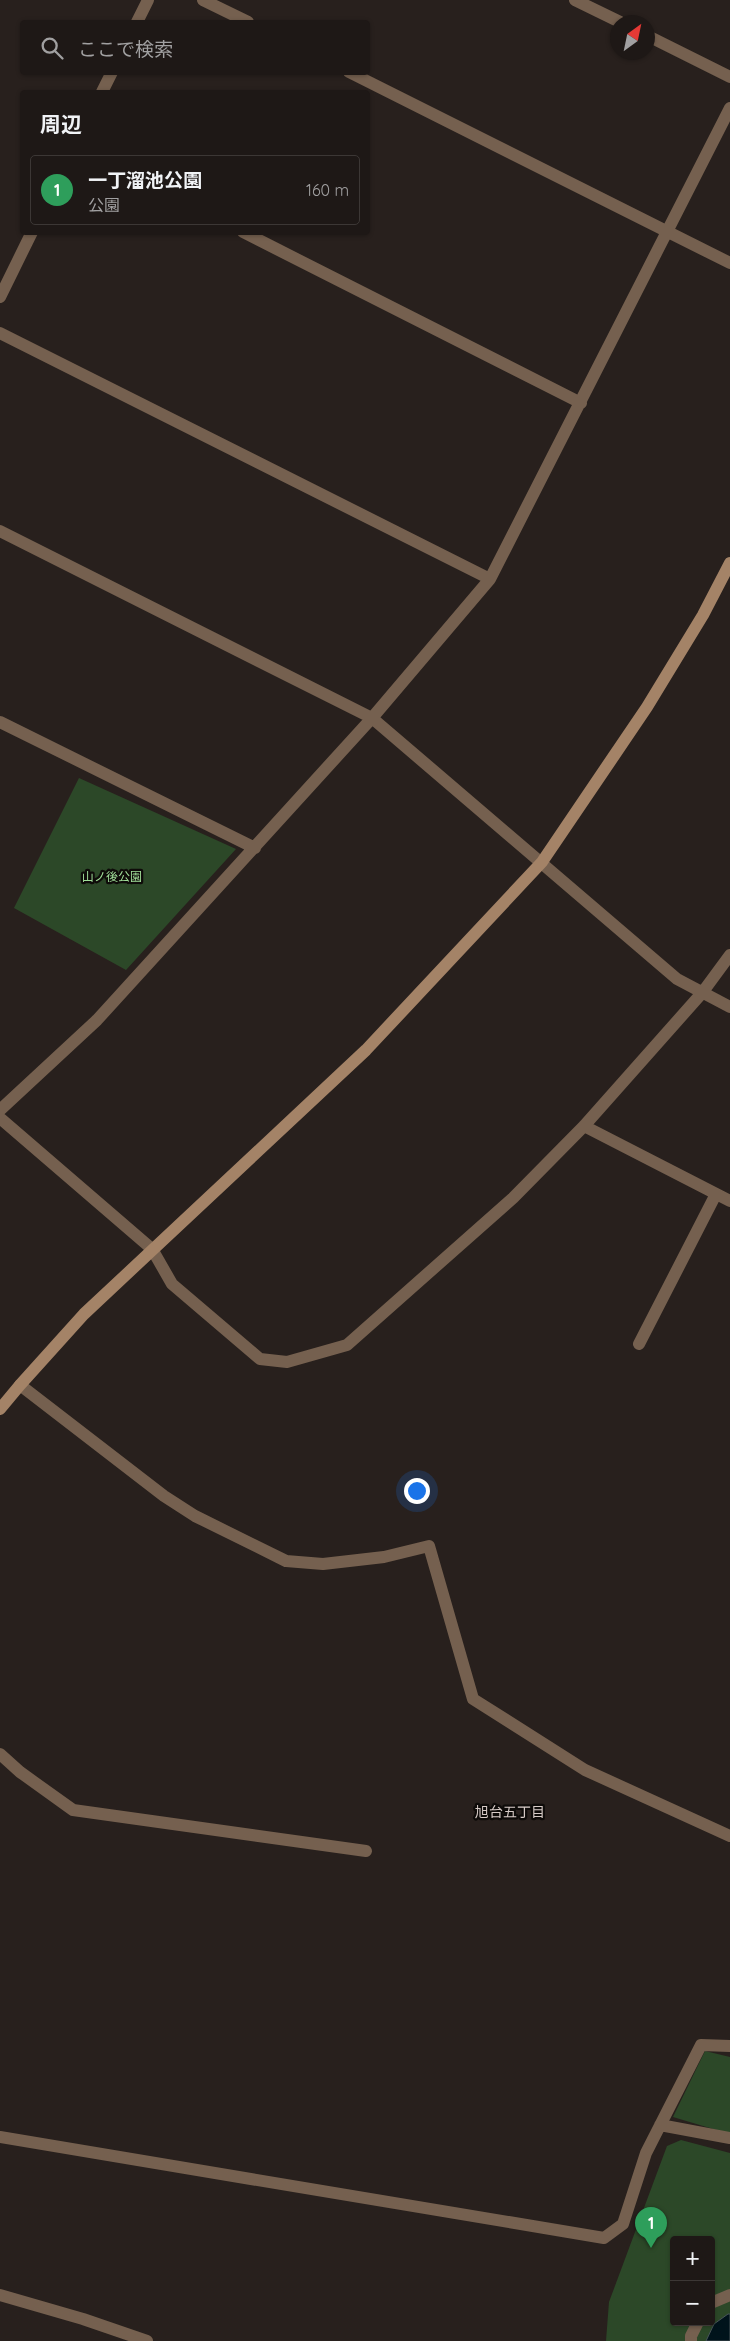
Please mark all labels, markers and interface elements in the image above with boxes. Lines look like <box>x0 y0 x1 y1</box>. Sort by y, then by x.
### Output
north arrow <box>610 15 655 60</box>
search box <box>20 20 370 75</box>
icon: search <box>38 34 66 62</box>
text: ここで検索 <box>78 37 173 61</box>
text: 周辺 <box>40 111 82 137</box>
text: 一丁溜池公園 <box>88 168 202 192</box>
text: 1 <box>54 180 60 200</box>
text: 160 m <box>306 180 349 200</box>
text: 公園 <box>88 195 120 215</box>
park label: 山ノ後公園 <box>82 869 142 884</box>
your location <box>404 1478 430 1504</box>
district label: 旭台五丁目 <box>475 1803 545 1821</box>
pin: 1 <box>635 2207 667 2248</box>
map controls <box>670 2236 715 2326</box>
button: + <box>670 2236 715 2281</box>
button: − <box>670 2281 715 2326</box>

